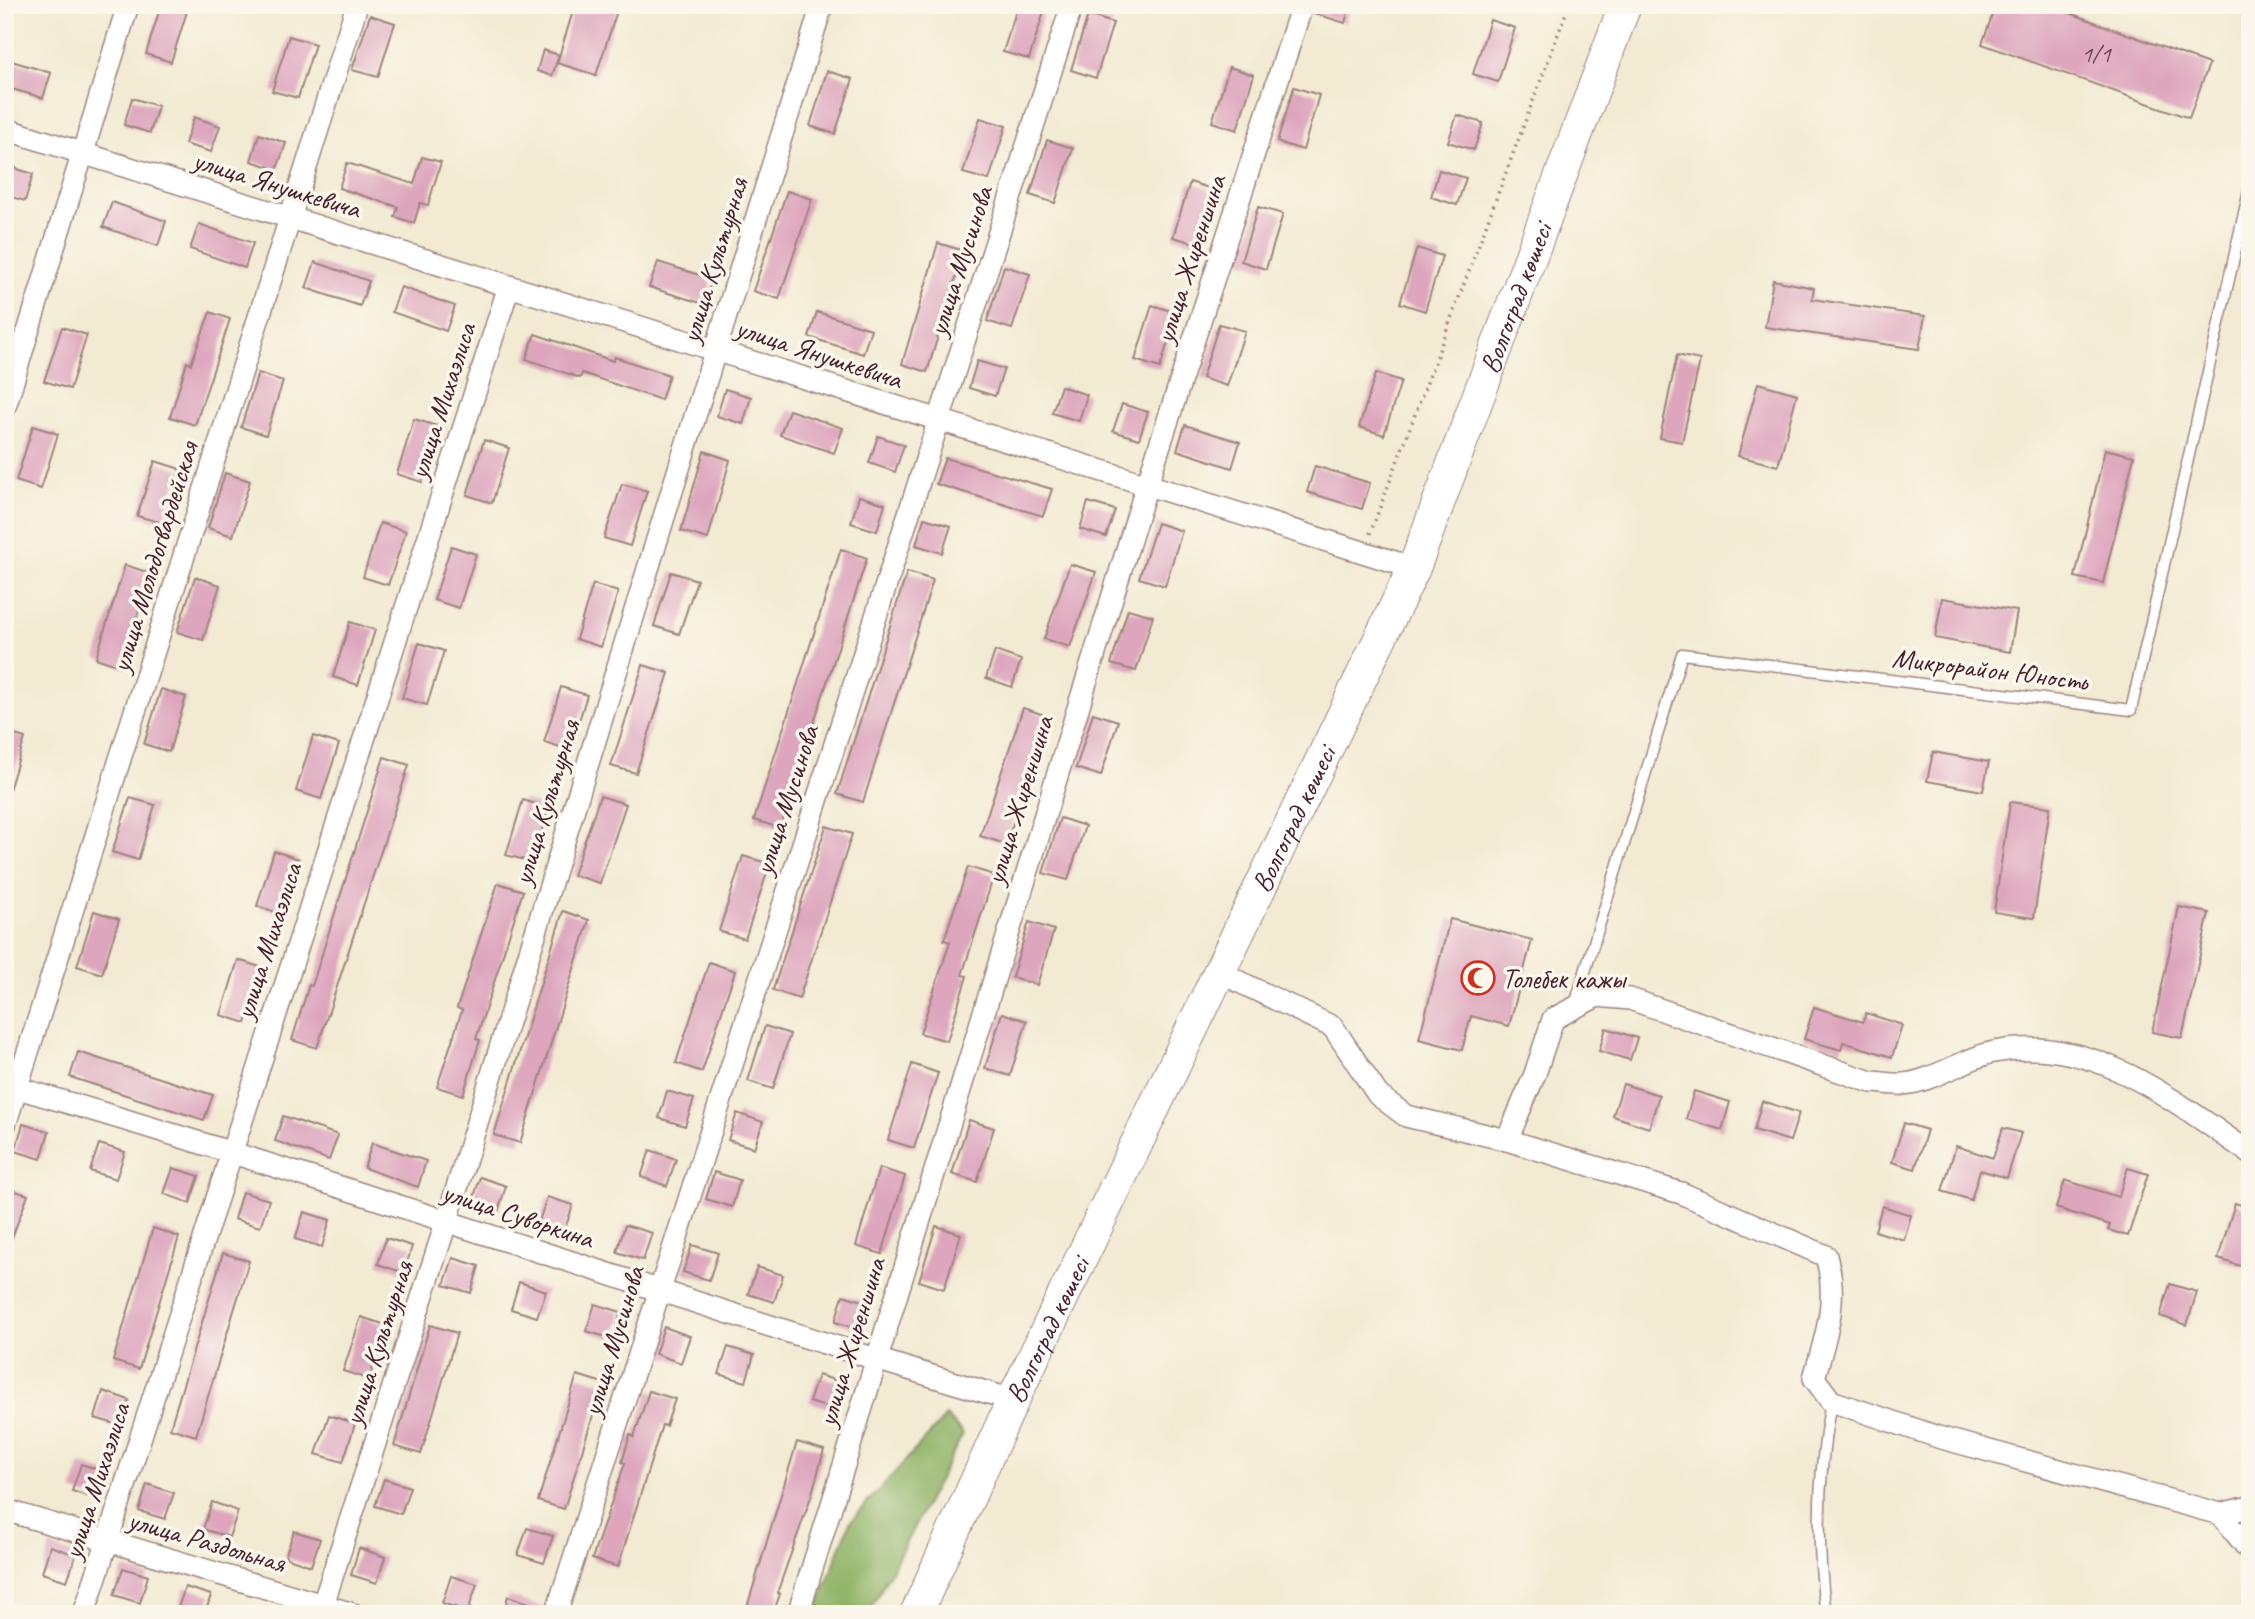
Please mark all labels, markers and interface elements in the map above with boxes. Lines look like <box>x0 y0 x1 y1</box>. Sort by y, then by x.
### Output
house number: 1/1 <box>2081 39 2112 69</box>
street label: улица Янушкевича <box>187 141 366 227</box>
street label: улица Жиреншина <box>1146 169 1234 349</box>
street label: улица Культурная <box>672 172 756 349</box>
street label: улица Мусинова <box>919 180 1001 342</box>
street label: Волгоград көшесі <box>1471 214 1561 378</box>
street label: улица Янушкевича <box>730 309 908 397</box>
street label: улица Михаэлиса <box>400 317 484 485</box>
street label: улица Молодогвардейская <box>102 436 206 678</box>
street label: Микрорайон Юность <box>1890 640 2092 699</box>
street label: улица Жиреншина <box>976 710 1062 890</box>
street label: улица Культурная <box>504 714 588 891</box>
street label: улица Мусинова <box>745 719 827 881</box>
street label: Волгоград көшесі <box>1243 737 1345 898</box>
street label: улица Михаэлиса <box>226 857 310 1025</box>
mosque icon: Толебек кажы <box>1459 959 1497 997</box>
place label: Толебек кажы <box>1502 961 1628 996</box>
street label: улица Суворкина <box>436 1174 600 1256</box>
street label: Волгоград көшесі <box>997 1248 1099 1408</box>
street label: улица Жиреншина <box>808 1252 894 1432</box>
street label: улица Культурная <box>334 1256 421 1431</box>
street label: улица Мусинова <box>573 1260 653 1422</box>
street label: улица Михаэлиса <box>54 1397 138 1565</box>
street label: улица Раздольная <box>122 1501 290 1580</box>

